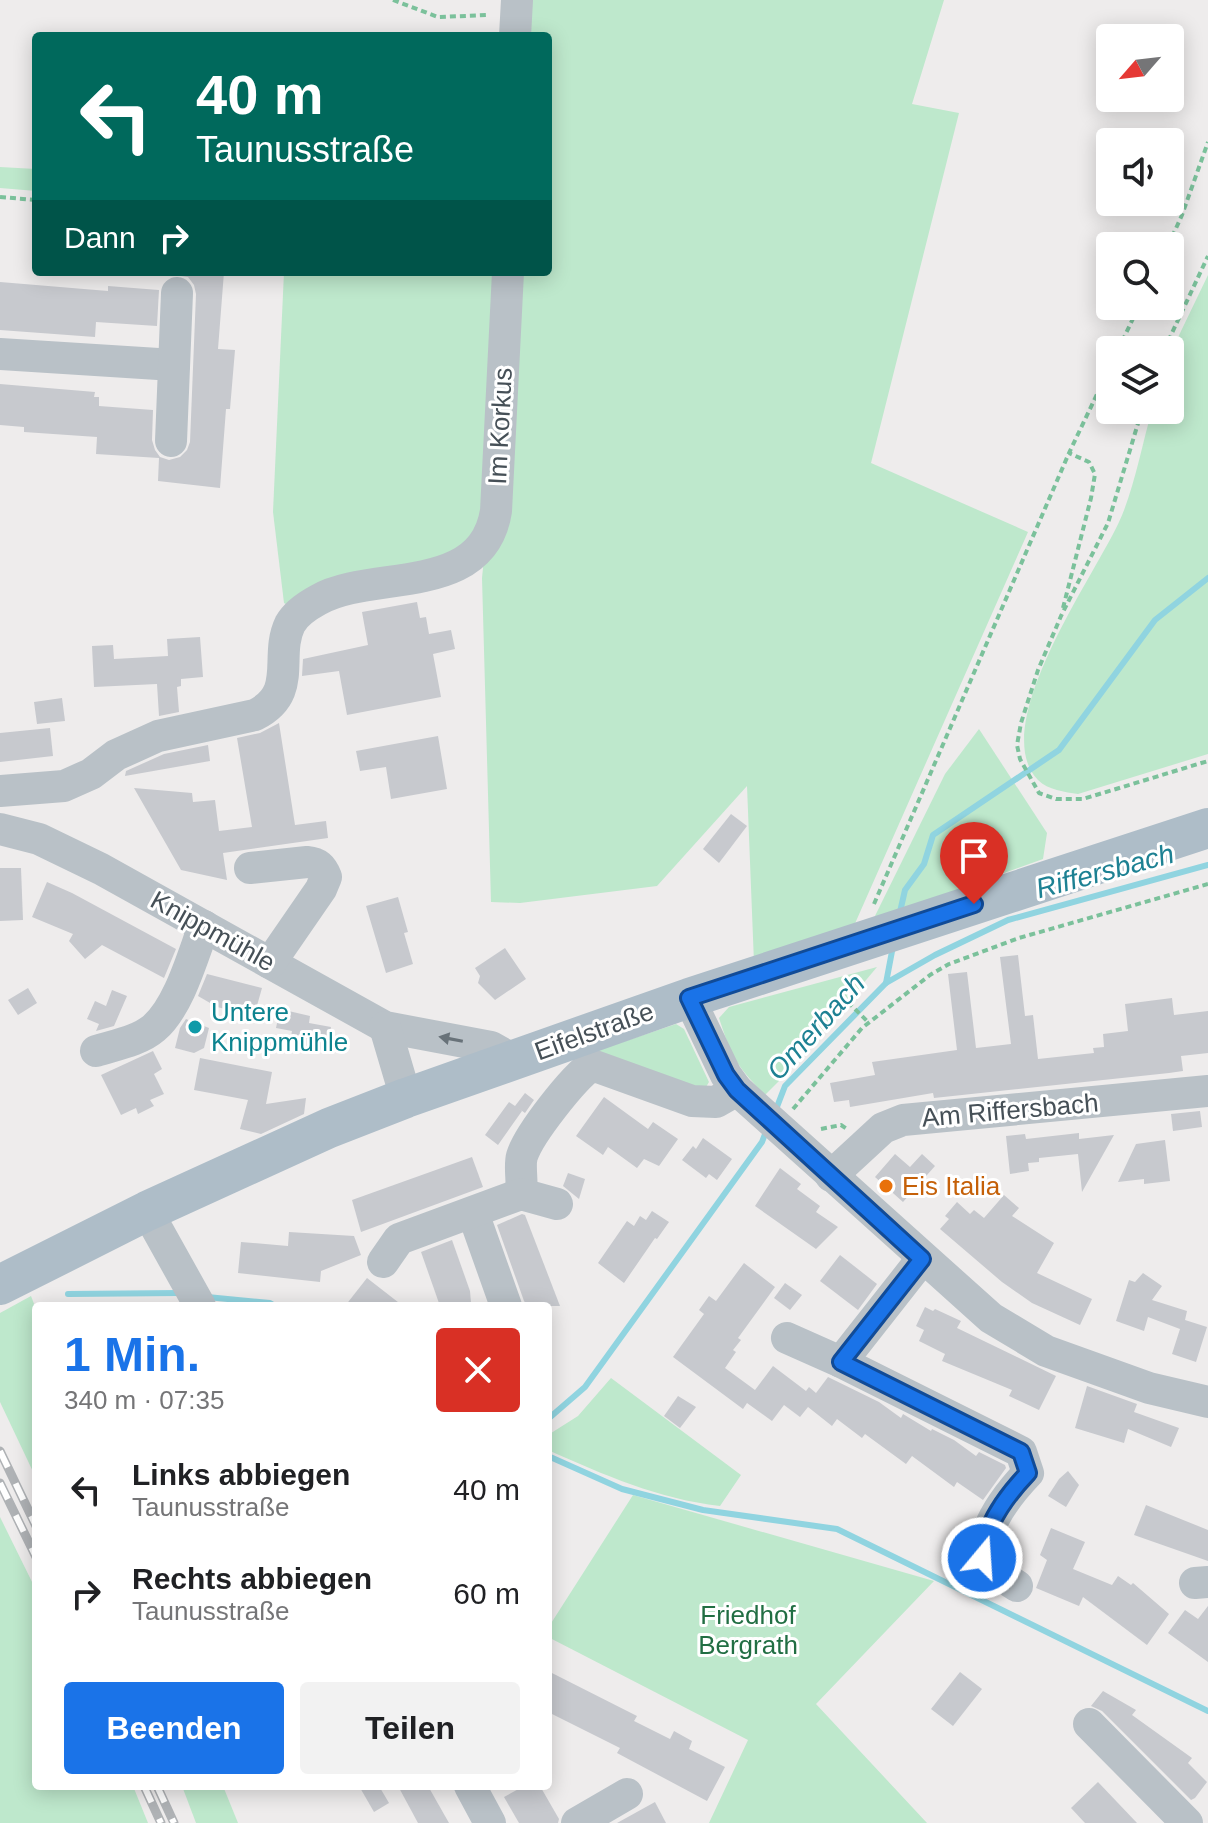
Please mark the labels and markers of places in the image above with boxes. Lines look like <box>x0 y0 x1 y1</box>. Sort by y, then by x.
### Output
pin <box>940 822 1008 904</box>
place label: Untere Knippmühle <box>211 997 348 1057</box>
marker: Untere Knippmühle <box>186 1018 204 1036</box>
place label: Eis Italia <box>902 1171 1001 1201</box>
marker: Eis Italia <box>877 1177 895 1195</box>

